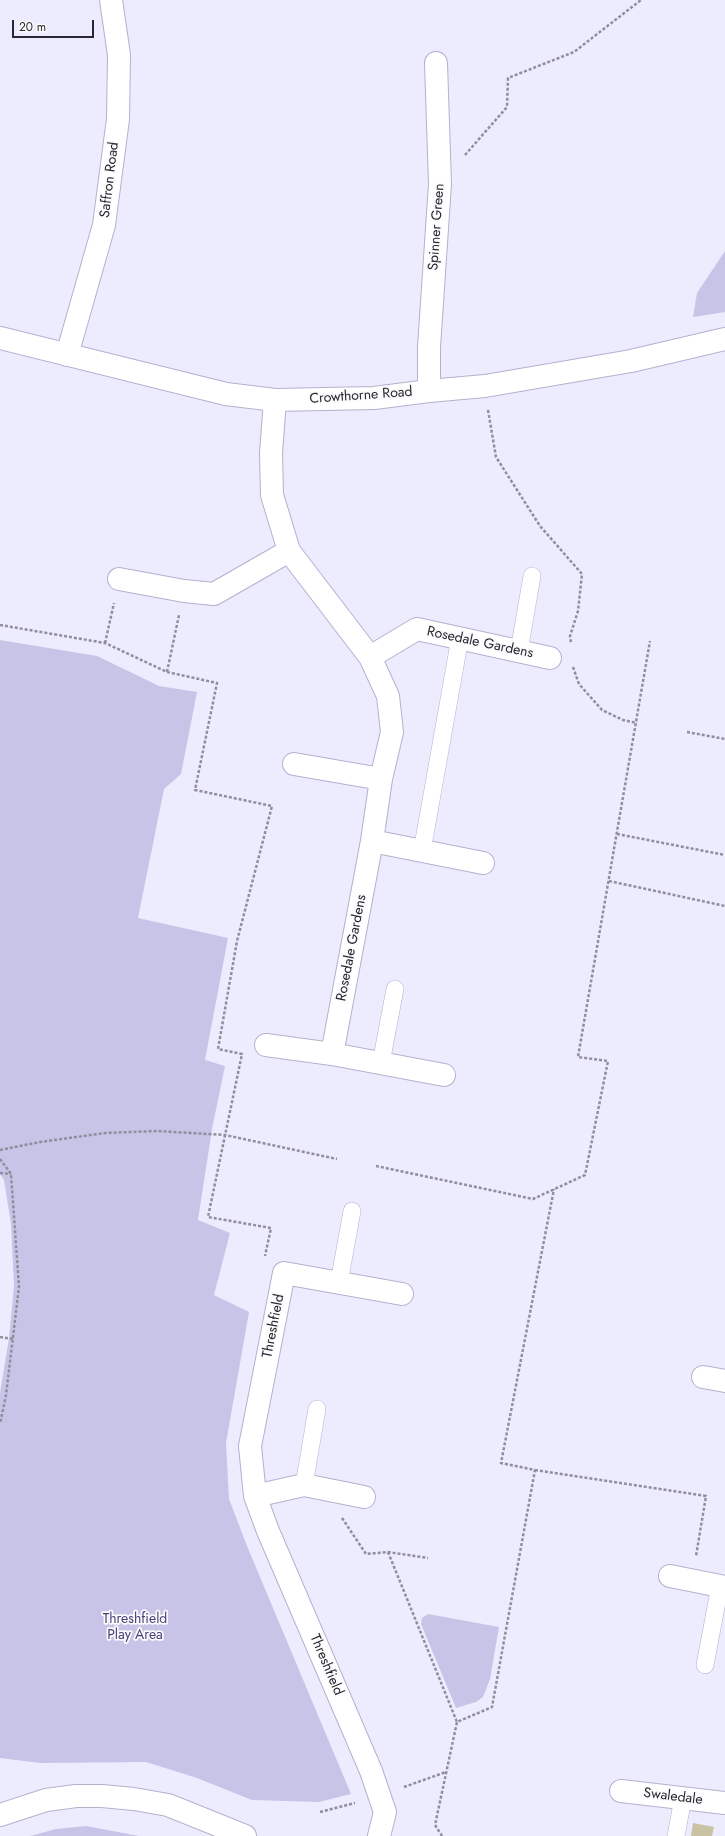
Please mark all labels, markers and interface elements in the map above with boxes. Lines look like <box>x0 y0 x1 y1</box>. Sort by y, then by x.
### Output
scale bar <box>14 12 96 38</box>
text: 20 m <box>19 18 46 36</box>
street label: Saffron Road <box>97 141 123 219</box>
street label: Spinner Green <box>426 183 448 271</box>
street label: Crowthorne Road <box>309 384 413 408</box>
street label: Rosedale Gardens <box>425 624 535 662</box>
street label: Rosedale Gardens <box>333 893 371 1003</box>
street label: Threshfield <box>260 1293 288 1359</box>
park label: Threshfield Play Area <box>103 1612 167 1644</box>
street label: Threshfield <box>306 1632 346 1698</box>
street label: Swaledale <box>642 1785 704 1809</box>

